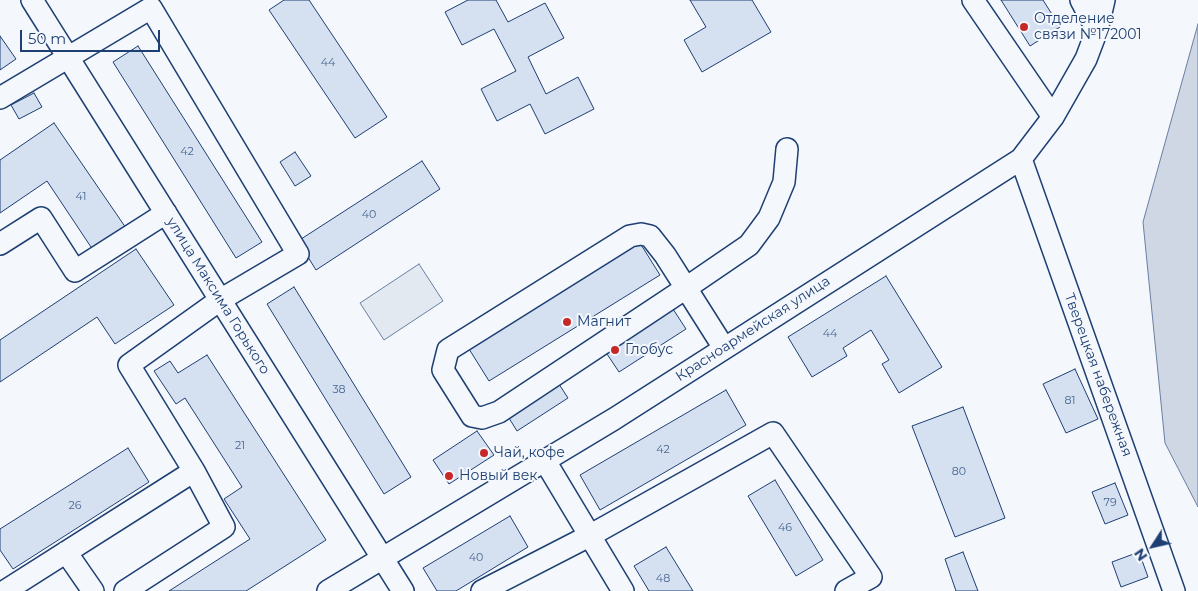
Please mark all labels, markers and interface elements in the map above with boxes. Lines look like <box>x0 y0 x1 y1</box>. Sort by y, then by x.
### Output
place label: Отделение связи №172001 <box>1034 11 1142 44</box>
scale bar <box>22 20 162 52</box>
marker: Отделение связи №172001 <box>1018 21 1030 33</box>
text: 50 m <box>28 29 66 48</box>
house number: 44 <box>321 56 335 70</box>
house number: 42 <box>180 145 194 159</box>
house number: 41 <box>76 190 86 204</box>
house number: 40 <box>362 208 376 222</box>
street label: улица Максима Горького <box>163 214 273 378</box>
street label: Красноармейская улица <box>673 273 833 385</box>
street label: Тверецкая набережная <box>1061 291 1135 459</box>
place label: Магнит <box>577 314 631 330</box>
marker: Магнит <box>561 316 573 328</box>
house number: 44 <box>823 327 837 341</box>
place label: Глобус <box>625 342 673 358</box>
marker: Глобус <box>609 344 621 356</box>
house number: 38 <box>332 383 346 397</box>
house number: 81 <box>1065 394 1075 408</box>
house number: 21 <box>235 439 245 453</box>
house number: 42 <box>656 443 670 457</box>
place label: Чай, кофе <box>494 445 565 461</box>
marker: Чай, кофе <box>478 447 490 459</box>
house number: 80 <box>952 465 966 479</box>
place label: Новый век <box>459 468 537 484</box>
marker: Новый век <box>443 470 455 482</box>
house number: 79 <box>1103 496 1117 510</box>
house number: 26 <box>69 499 81 513</box>
house number: 46 <box>778 521 792 535</box>
north arrow <box>1128 521 1178 571</box>
text: N <box>1130 545 1151 564</box>
house number: 40 <box>469 551 483 565</box>
house number: 48 <box>656 572 670 586</box>

